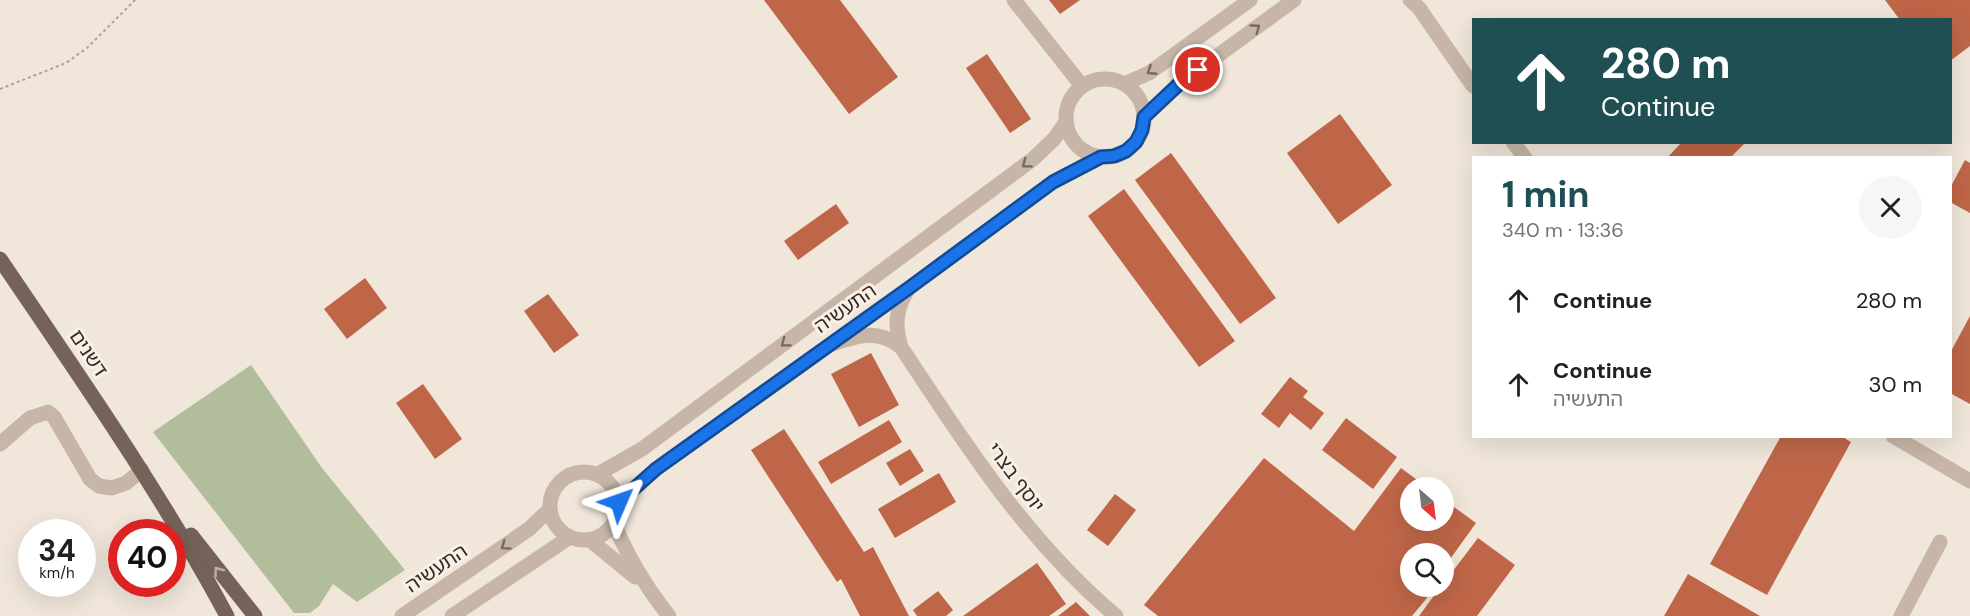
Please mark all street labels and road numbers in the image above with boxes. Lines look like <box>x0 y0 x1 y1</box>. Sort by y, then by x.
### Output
street label: התעשיה <box>809 277 881 339</box>
street label: דשנים <box>64 324 114 382</box>
street label: יוסף בצרי <box>981 437 1051 517</box>
street label: התעשיה <box>400 538 472 598</box>

